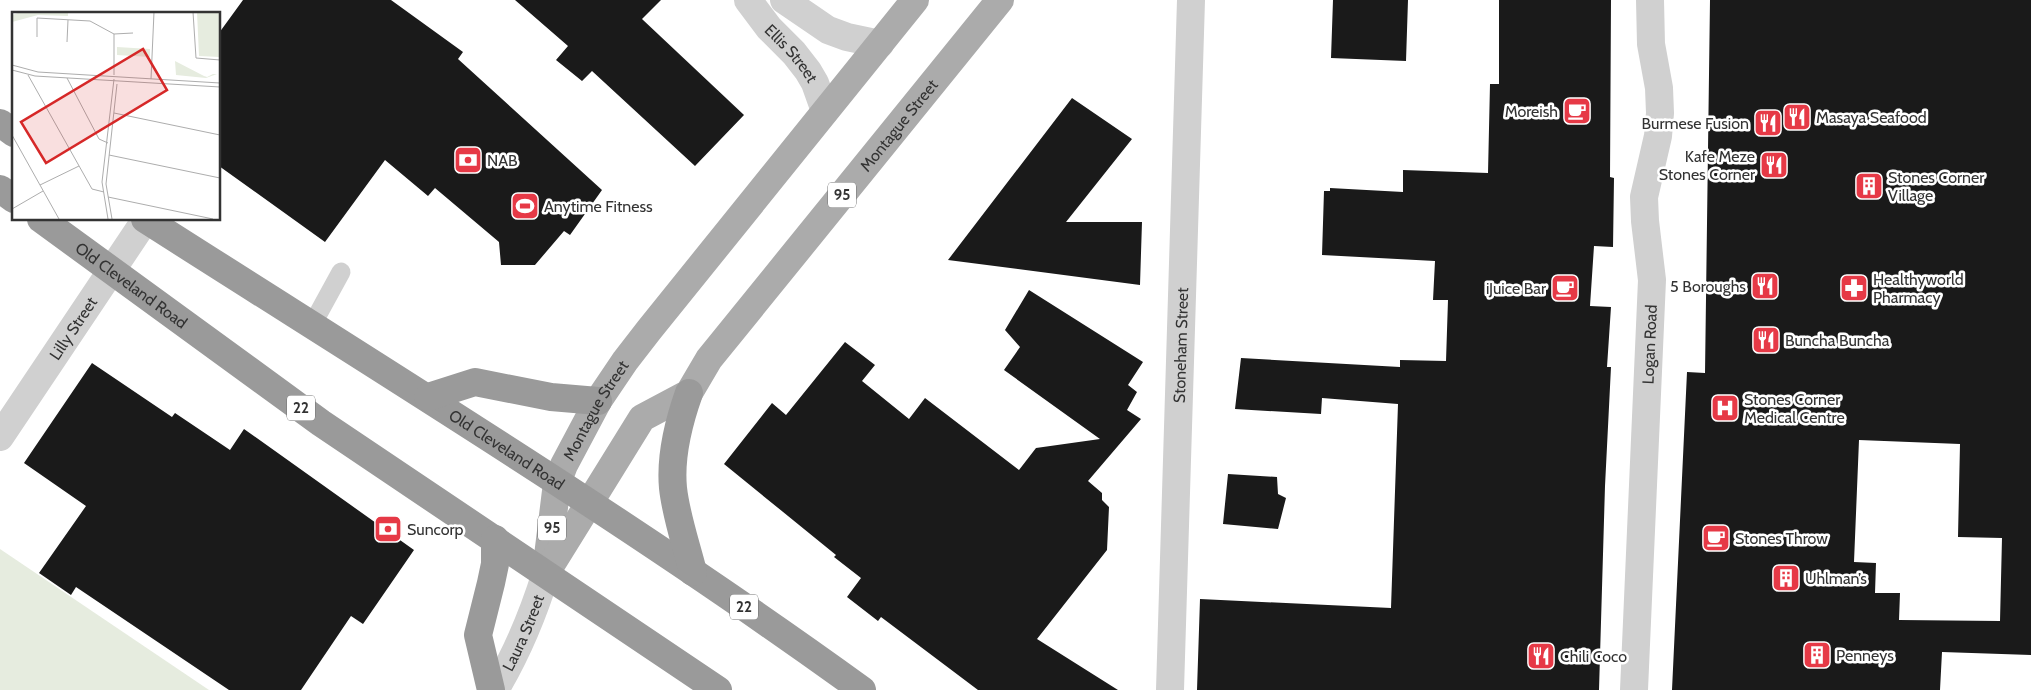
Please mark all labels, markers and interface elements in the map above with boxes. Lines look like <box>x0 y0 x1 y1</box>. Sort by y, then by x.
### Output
inset map <box>12 12 220 220</box>
street label: Ellis Street <box>761 20 822 86</box>
street label: Montague Street <box>856 75 942 175</box>
cafe icon: Moreish <box>1562 96 1592 126</box>
place label: Moreish <box>1505 102 1558 121</box>
restaurant icon: Masaya Seafood <box>1782 102 1812 132</box>
restaurant icon: Burmese Fusion <box>1753 108 1783 138</box>
place label: Masaya Seafood <box>1816 108 1927 127</box>
place label: Burmese Fusion <box>1642 114 1749 133</box>
bank icon: NAB <box>453 145 483 175</box>
place label: Kafe Meze Stones Corner <box>1659 147 1756 184</box>
restaurant icon: Kafe Meze Stones Corner <box>1759 150 1789 180</box>
place label: NAB <box>487 151 518 170</box>
place label: Stones Corner Village <box>1888 168 1985 205</box>
building icon: Stones Corner Village <box>1854 171 1884 201</box>
road number: 95 <box>828 182 856 208</box>
sports icon: Anytime Fitness <box>510 191 540 221</box>
place label: Anytime Fitness <box>544 197 653 216</box>
street label: Old Cleveland Road <box>72 238 191 332</box>
place label: Healthyworld Pharmacy <box>1873 270 1964 307</box>
restaurant icon: 5 Boroughs <box>1750 271 1780 301</box>
cafe icon: iJuice Bar <box>1550 273 1580 303</box>
pharmacy icon: Healthyworld Pharmacy <box>1839 273 1869 303</box>
place label: 5 Boroughs <box>1670 277 1746 296</box>
place label: iJuice Bar <box>1486 279 1547 298</box>
street label: Stoneham Street <box>1169 286 1192 403</box>
street label: Lilly Street <box>45 293 101 363</box>
street label: Logan Road <box>1638 304 1660 385</box>
restaurant icon: Buncha Buncha <box>1751 325 1781 355</box>
place label: Buncha Buncha <box>1785 331 1890 350</box>
street label: Montague Street <box>559 356 633 464</box>
place label: Stones Corner Medical Centre <box>1744 390 1845 427</box>
hospital icon: Stones Corner Medical Centre <box>1710 393 1740 423</box>
road number: 22 <box>287 396 315 420</box>
street label: Old Cleveland Road <box>446 405 568 494</box>
bank icon: Suncorp <box>373 514 403 544</box>
road number: 95 <box>538 516 566 540</box>
place label: Suncorp <box>407 520 464 539</box>
cafe icon: Stones Throw <box>1701 523 1731 553</box>
place label: Stones Throw <box>1735 529 1828 548</box>
building icon: Uhlman’s <box>1771 563 1801 593</box>
place label: Uhlman’s <box>1805 569 1867 588</box>
street label: Laura Street <box>498 591 548 674</box>
road number: 22 <box>730 594 758 620</box>
building icon: Penneys <box>1802 640 1832 670</box>
restaurant icon: Chili Coco <box>1526 641 1556 671</box>
place label: Penneys <box>1836 646 1894 665</box>
place label: Chili Coco <box>1560 647 1627 666</box>

